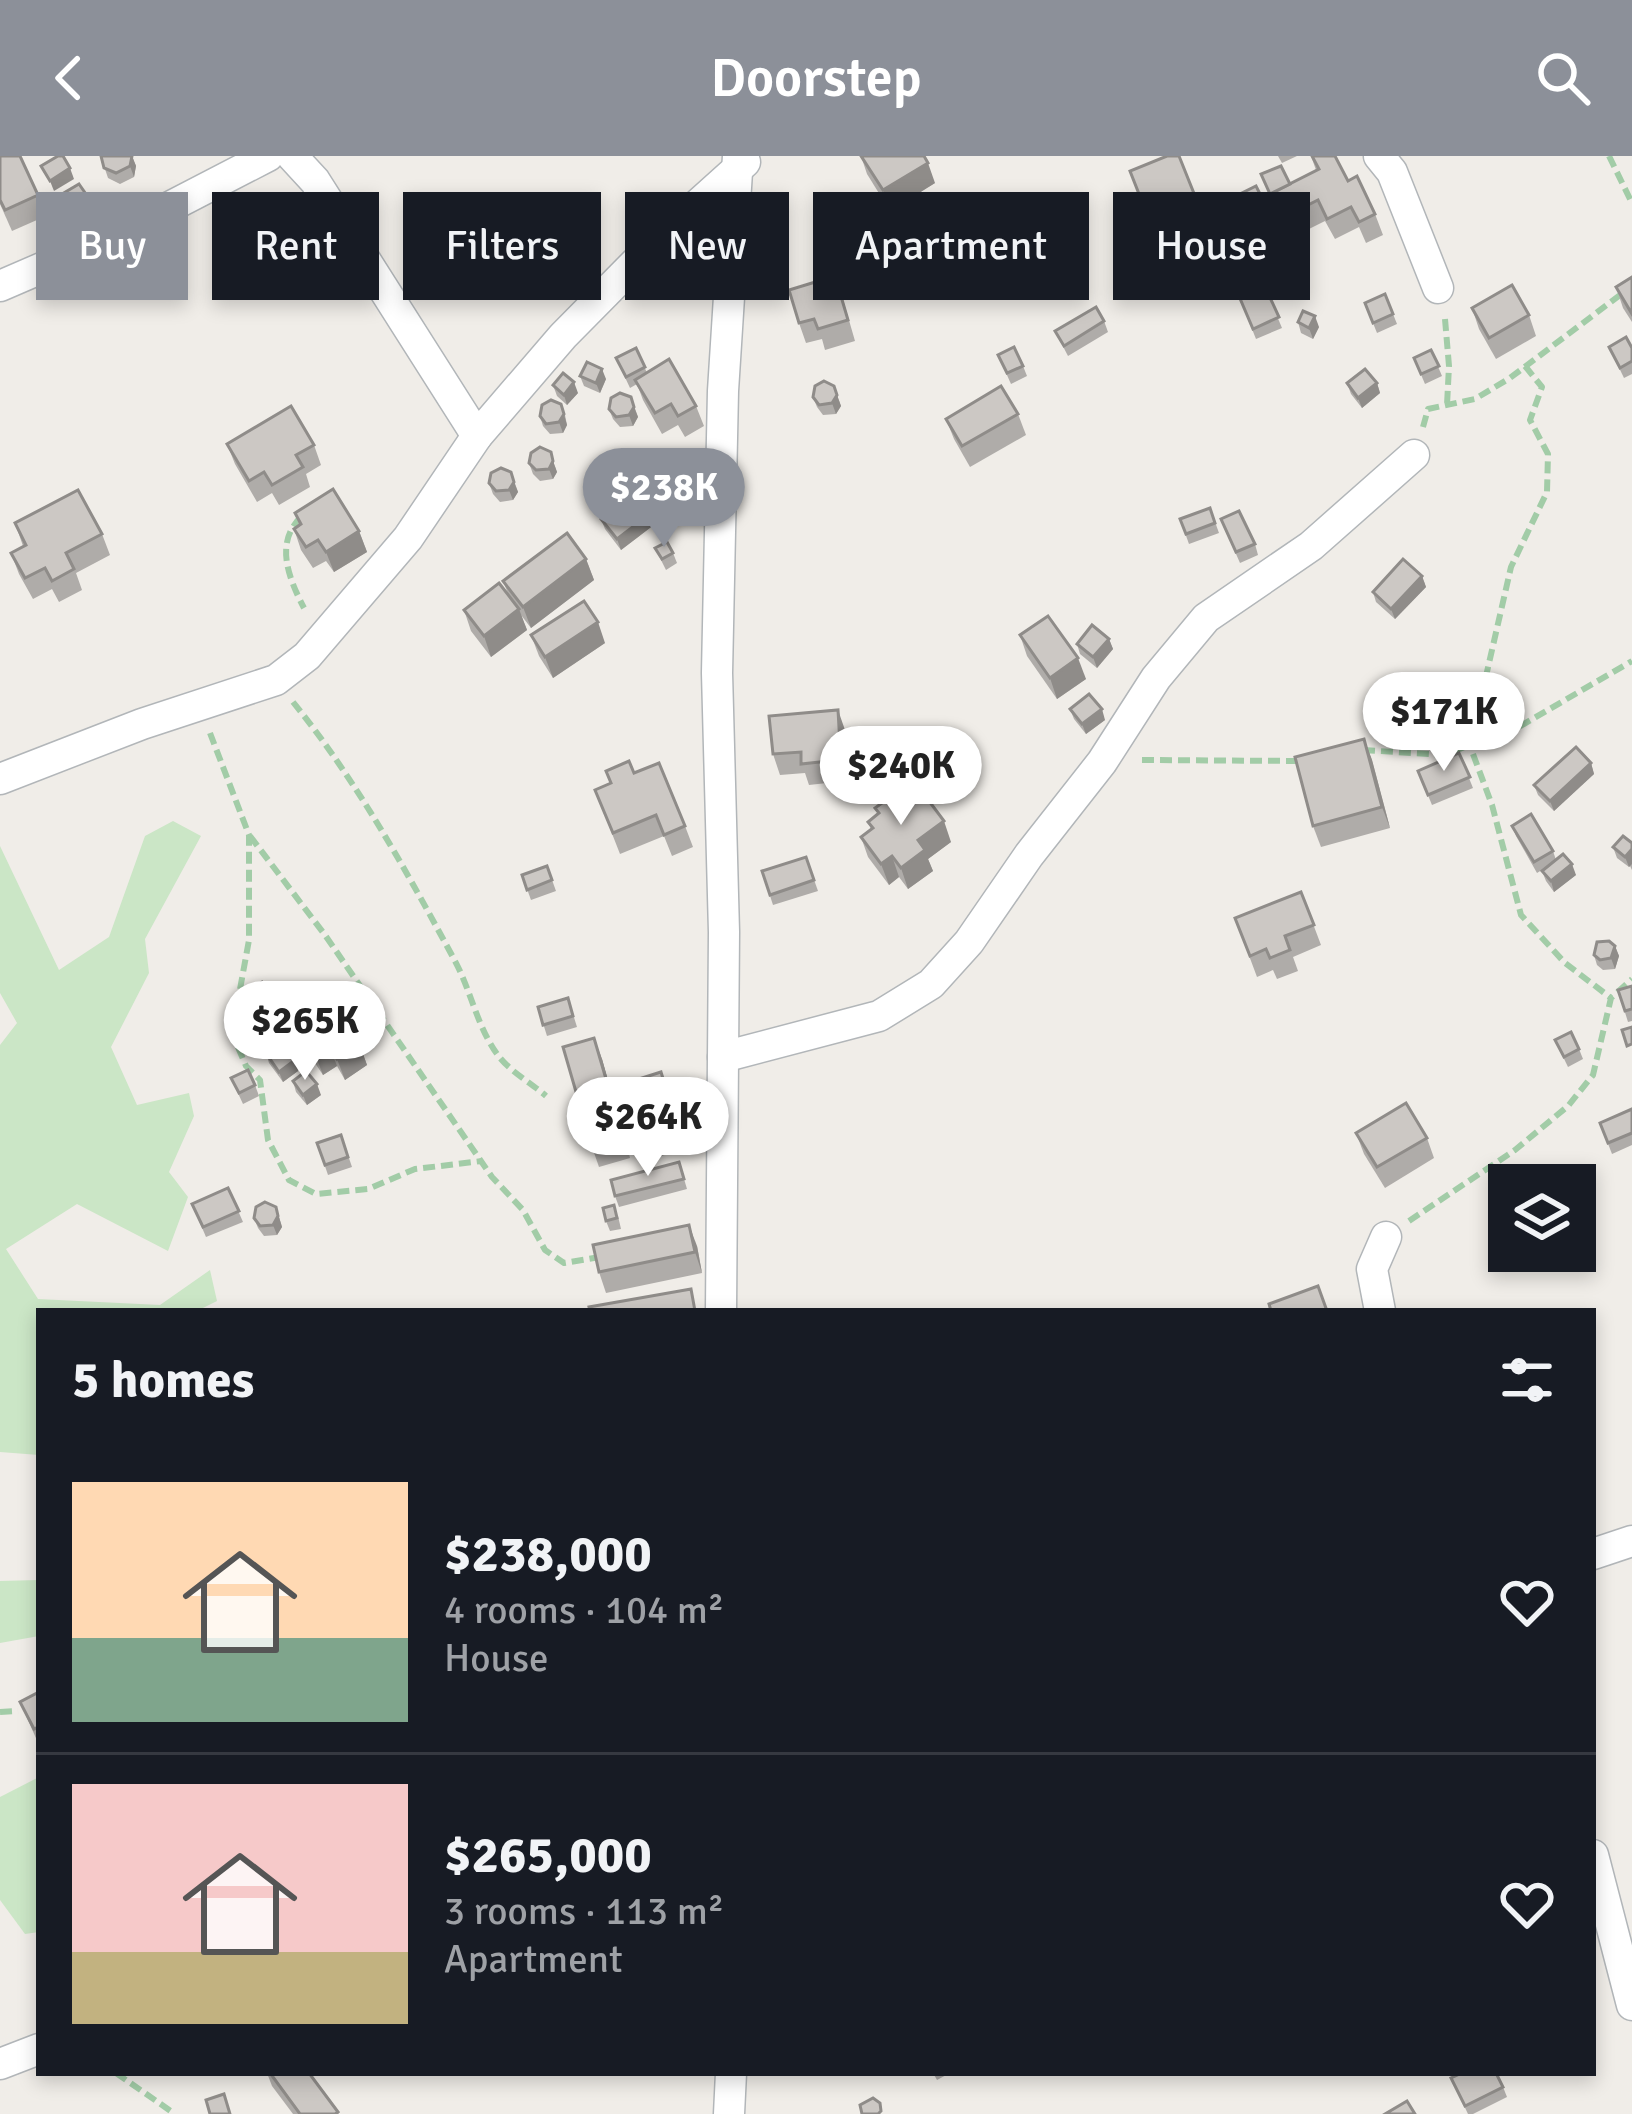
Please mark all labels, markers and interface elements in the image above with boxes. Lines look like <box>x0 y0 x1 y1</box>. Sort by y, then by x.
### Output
icon: back <box>36 45 102 111</box>
text: Doorstep <box>710 45 922 112</box>
icon: search <box>1530 45 1596 111</box>
chip: Buy <box>36 192 188 300</box>
chip: Rent <box>212 192 379 300</box>
chip: Filters <box>403 192 601 300</box>
chip: New <box>625 192 789 300</box>
chip: Apartment <box>813 192 1089 300</box>
chip: House <box>1113 192 1310 300</box>
pin: $238K <box>580 448 748 550</box>
text: $238K <box>610 463 718 511</box>
pin: $171K <box>1360 672 1528 774</box>
text: $171K <box>1390 687 1498 735</box>
pin: $240K <box>817 726 985 828</box>
text: $240K <box>847 741 955 789</box>
pin: $265K <box>221 981 389 1083</box>
text: $265K <box>251 996 359 1044</box>
pin: $264K <box>564 1077 732 1179</box>
text: $264K <box>594 1092 702 1140</box>
map controls <box>1488 1164 1596 1272</box>
button: layers <box>1488 1164 1596 1272</box>
icon: filters <box>1494 1347 1560 1413</box>
text: 5 homes <box>72 1349 254 1412</box>
text: $238,000 <box>444 1523 652 1586</box>
icon: home <box>168 1530 312 1674</box>
icon: heart <box>1494 1569 1560 1635</box>
text: 4 rooms · 104 m² <box>444 1586 724 1634</box>
text: House <box>444 1634 549 1682</box>
text: $265,000 <box>444 1824 652 1887</box>
icon: home <box>168 1832 312 1976</box>
icon: heart <box>1494 1871 1560 1937</box>
text: 3 rooms · 113 m² <box>444 1887 724 1935</box>
text: Apartment <box>444 1935 623 1983</box>

